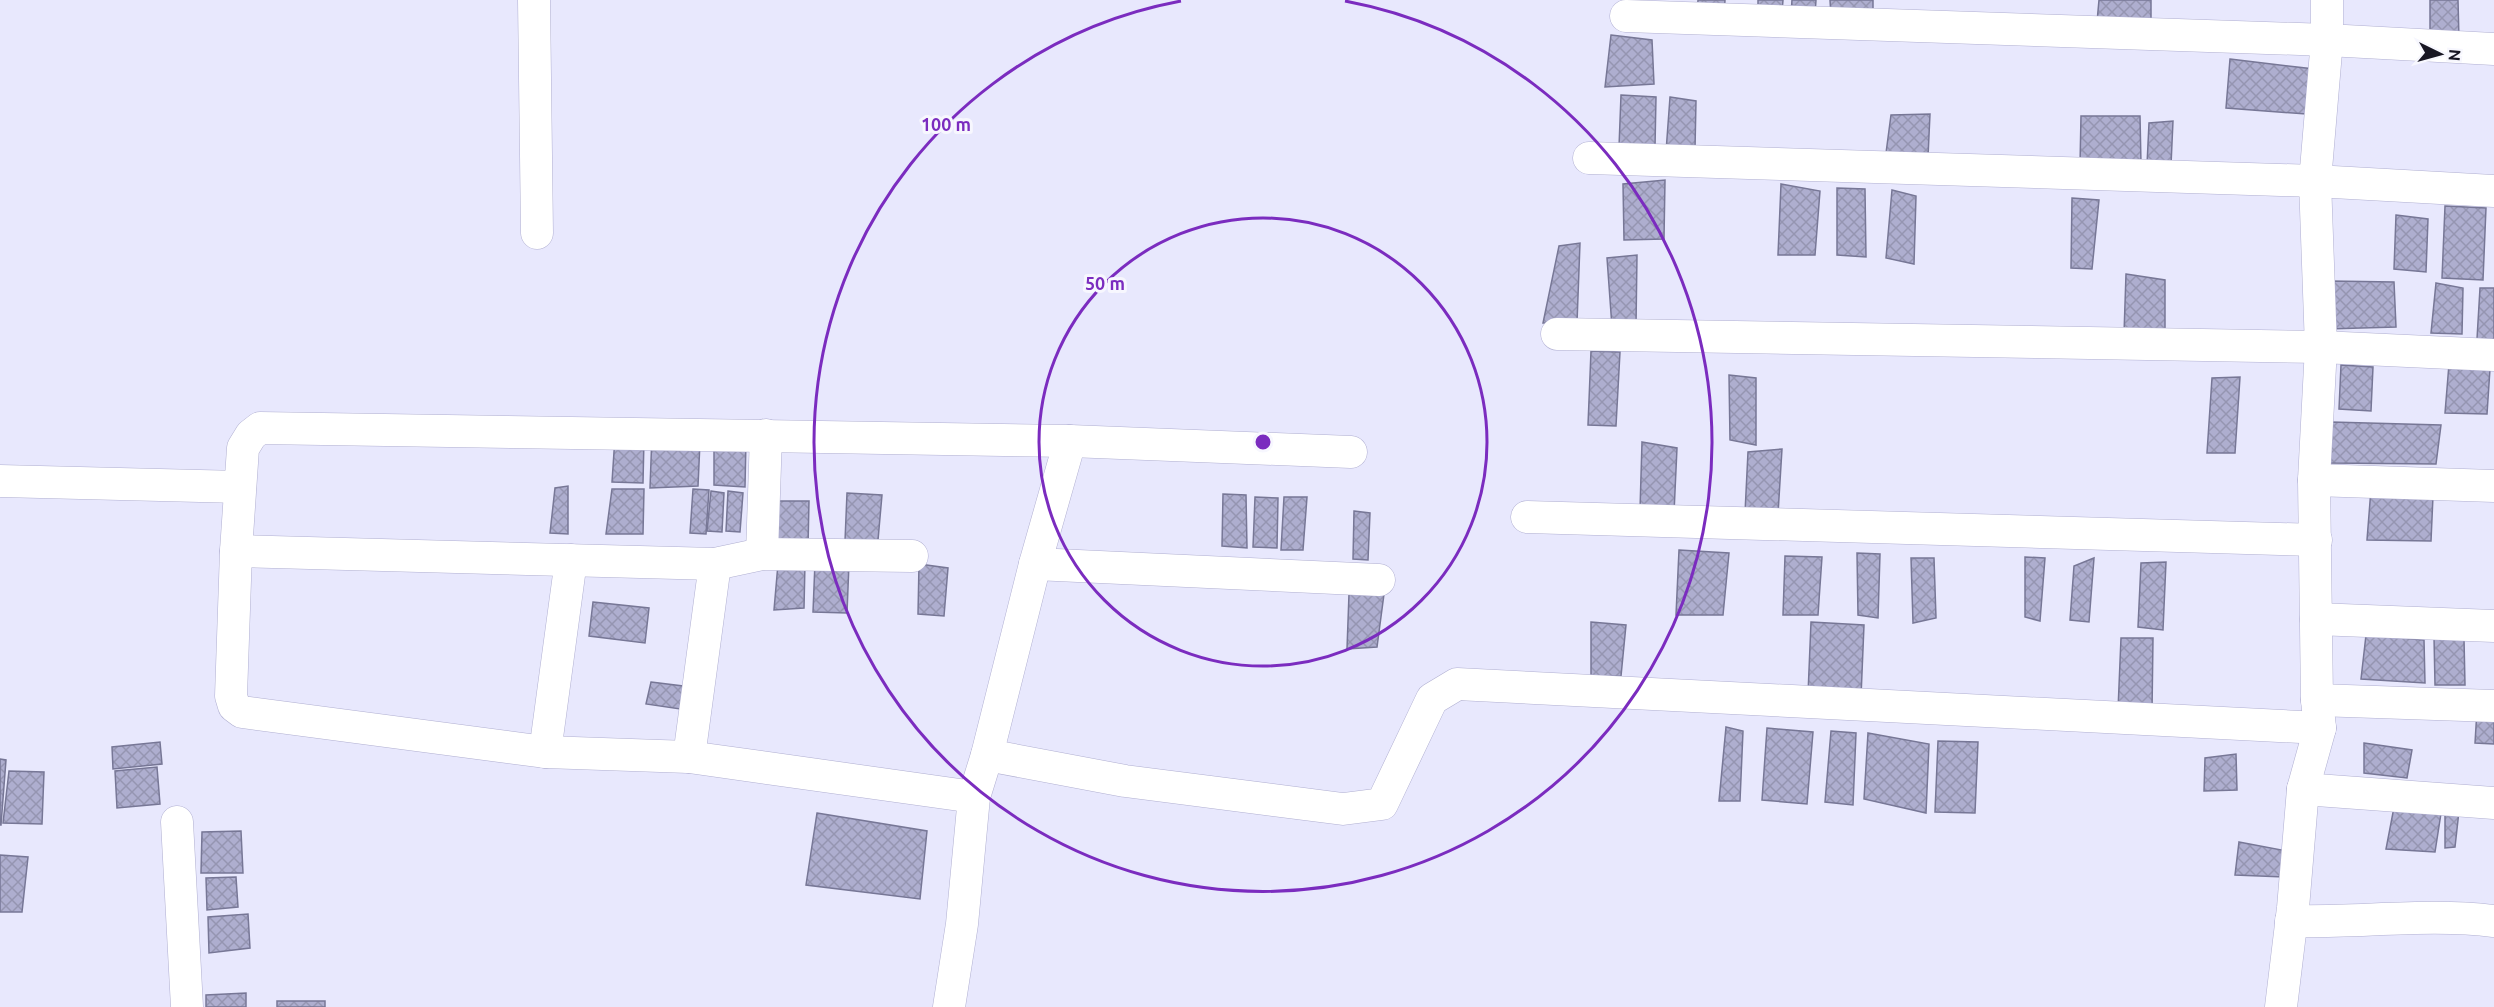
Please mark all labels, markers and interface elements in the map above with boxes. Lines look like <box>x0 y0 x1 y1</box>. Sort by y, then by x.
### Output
north arrow <box>2410 24 2470 84</box>
text: N <box>2445 49 2464 62</box>
text: 100 m <box>921 114 971 134</box>
text: 50 m <box>1085 273 1125 293</box>
centre of rings <box>1253 432 1273 452</box>

